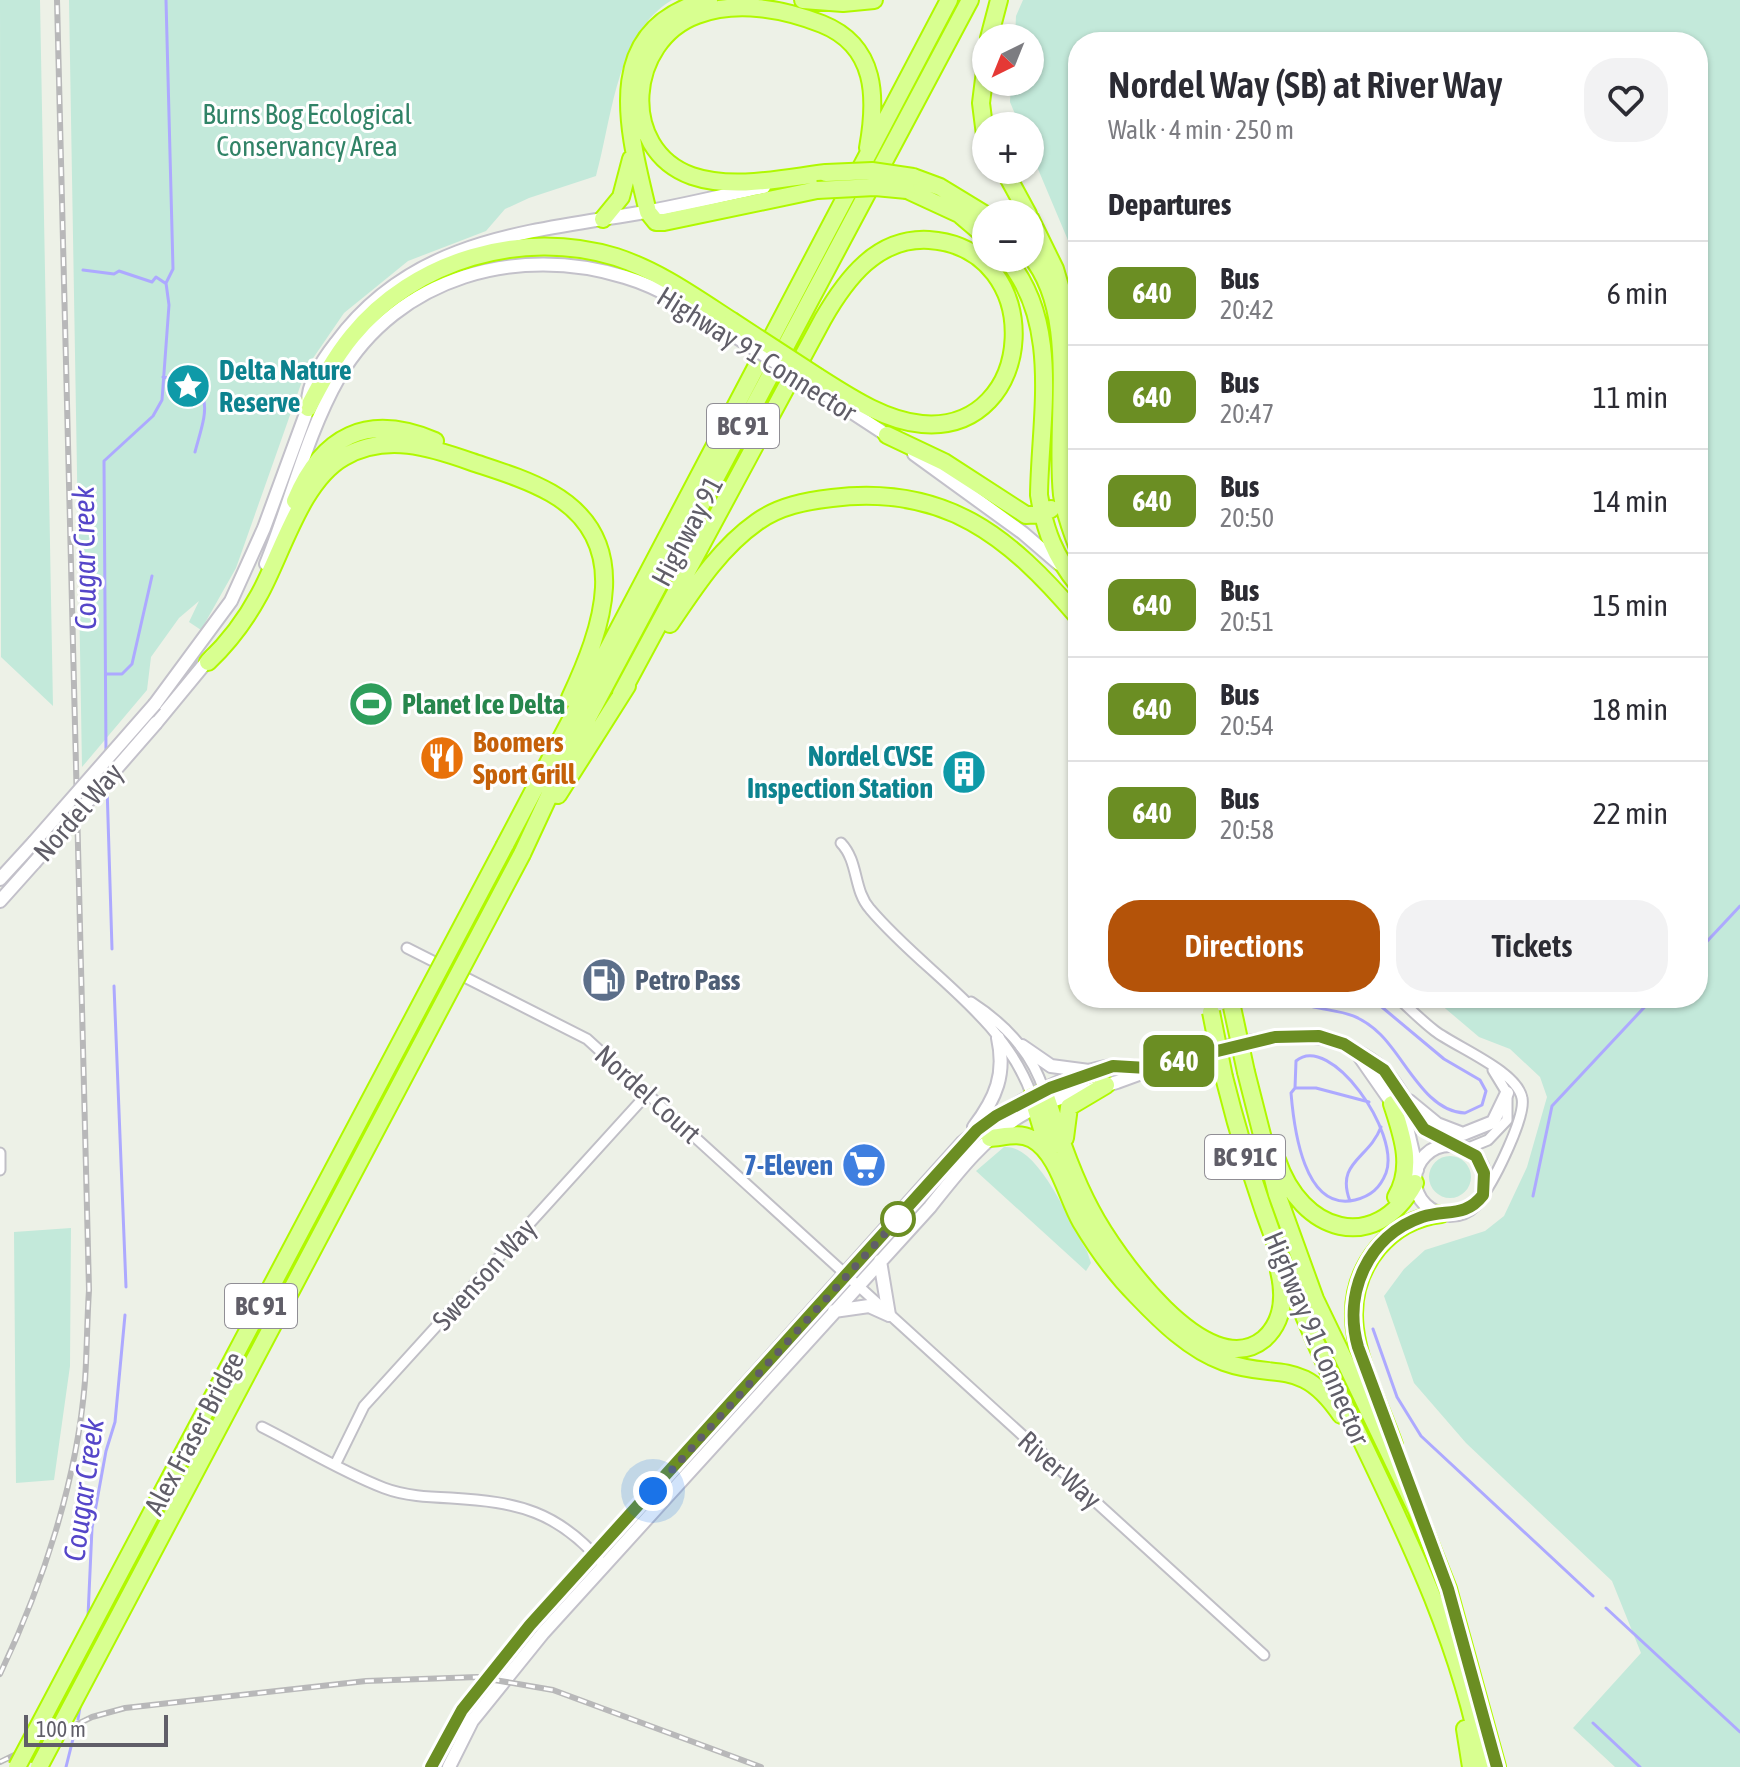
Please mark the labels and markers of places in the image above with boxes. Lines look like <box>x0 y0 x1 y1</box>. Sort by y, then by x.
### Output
place label: Delta Nature Reserve <box>219 354 352 418</box>
place icon: Delta Nature Reserve <box>164 362 212 410</box>
sports icon: Planet Ice Delta <box>347 680 395 728</box>
place label: Planet Ice Delta <box>402 688 565 720</box>
place label: Boomers Sport Grill <box>473 726 576 790</box>
restaurant icon: Boomers Sport Grill <box>418 734 466 782</box>
place label: Nordel CVSE Inspection Station <box>747 740 933 804</box>
building icon: Nordel CVSE Inspection Station <box>940 748 988 796</box>
fuel station icon: Petro Pass <box>580 956 628 1004</box>
place label: Petro Pass <box>635 964 741 996</box>
supermarket icon: 7-Eleven <box>840 1141 888 1189</box>
place label: 7-Eleven <box>744 1149 833 1181</box>
unlabelled marker <box>881 1202 915 1236</box>

